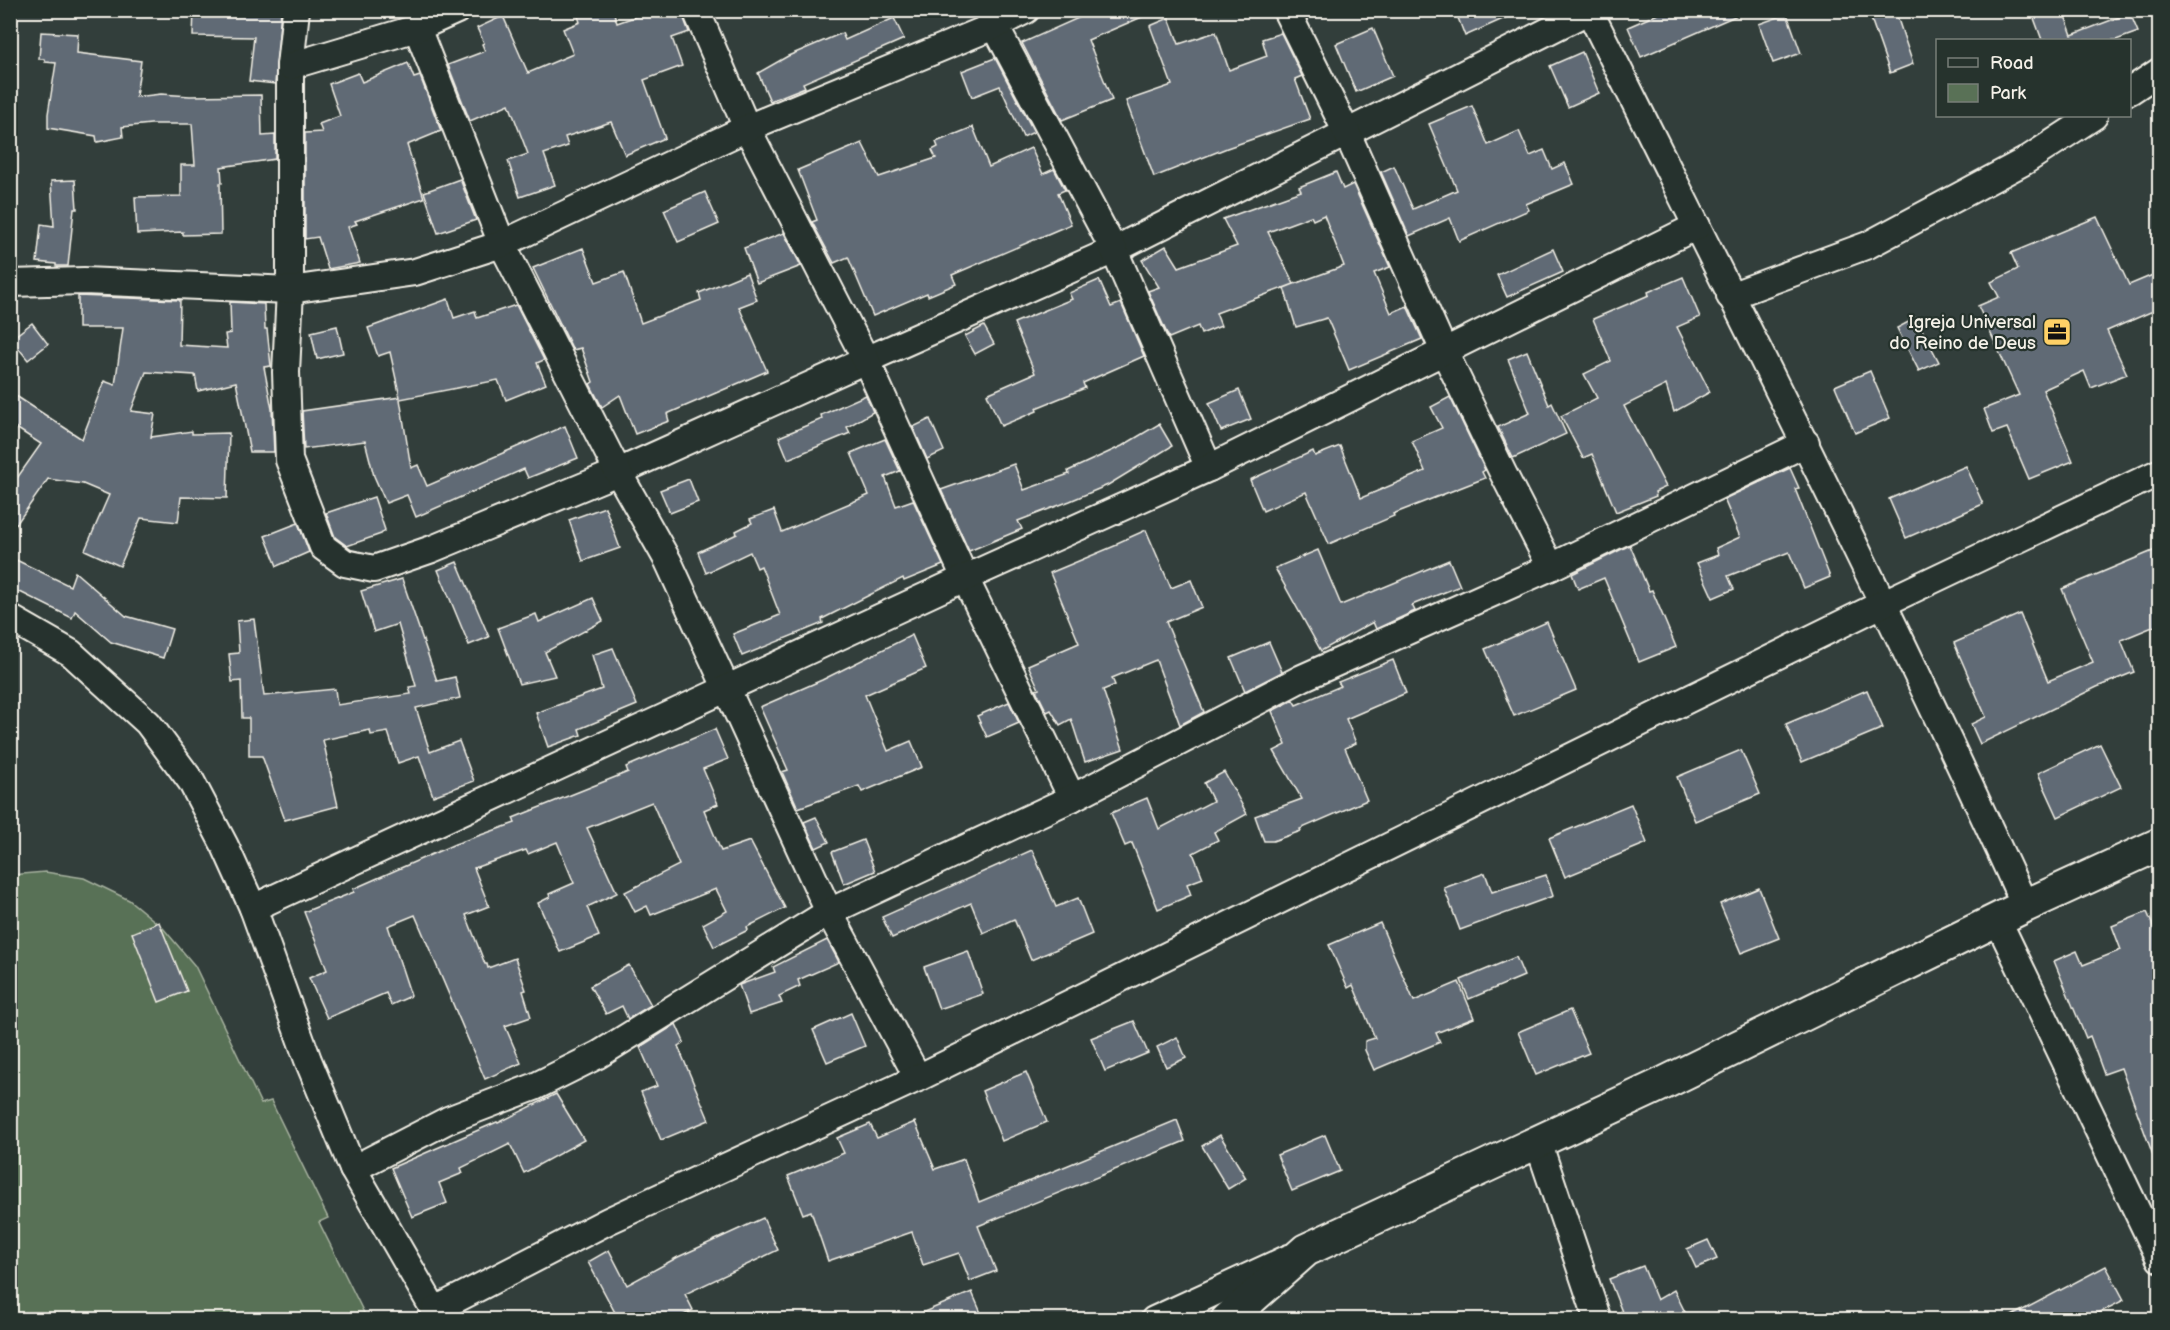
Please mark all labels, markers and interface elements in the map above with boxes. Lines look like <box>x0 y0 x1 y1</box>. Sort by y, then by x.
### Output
legend <box>1936 39 2131 117</box>
text: Road <box>1990 53 2034 74</box>
text: Park <box>1990 83 2026 104</box>
place label: Igreja Universal do Reino de Deus <box>1889 312 2036 354</box>
office icon: Igreja Universal do Reino de Deus <box>2041 316 2073 348</box>

